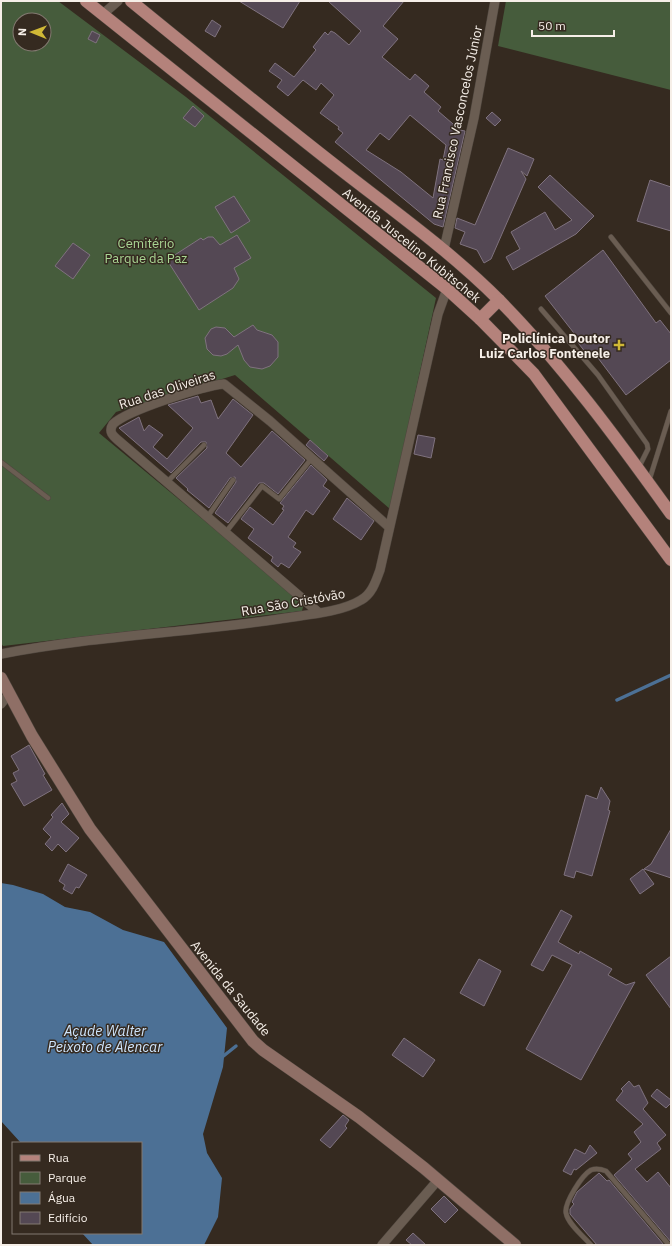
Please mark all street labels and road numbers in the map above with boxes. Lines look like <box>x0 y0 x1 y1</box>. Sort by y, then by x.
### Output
street label: Rua Francisco Vasconcelos Júnior <box>429 24 486 220</box>
street label: Avenida Juscelino Kubitschek <box>339 184 484 307</box>
street label: Rua das Oliveiras <box>117 366 217 413</box>
street label: Rua São Cristóvão <box>240 585 346 620</box>
street label: Avenida da Saudade <box>187 937 274 1040</box>

